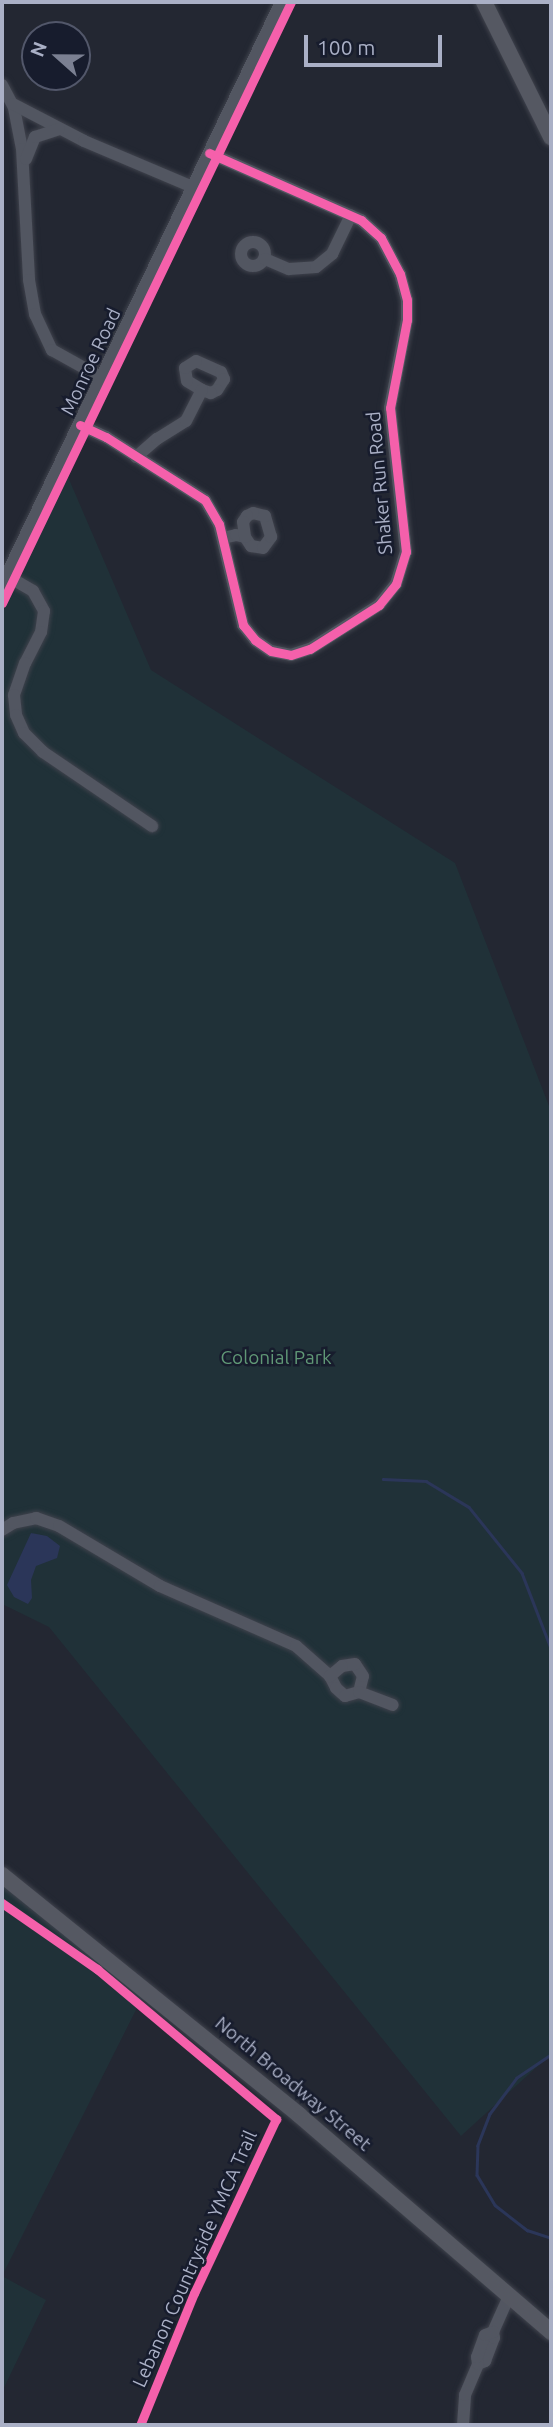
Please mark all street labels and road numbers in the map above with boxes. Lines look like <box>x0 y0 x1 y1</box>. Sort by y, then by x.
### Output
street label: Monroe Road <box>56 305 126 419</box>
street label: Shaker Run Road <box>362 410 398 556</box>
street label: North Broadway Street <box>210 2012 376 2156</box>
street label: Lebanon Countryside YMCA Trail <box>128 2127 262 2391</box>

